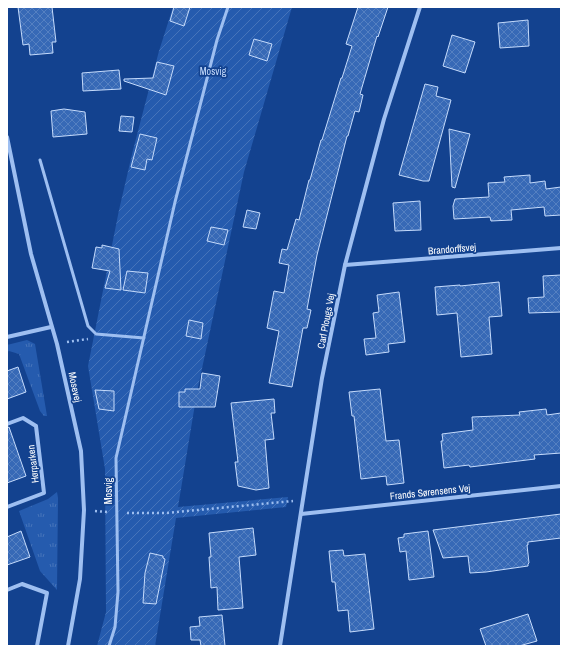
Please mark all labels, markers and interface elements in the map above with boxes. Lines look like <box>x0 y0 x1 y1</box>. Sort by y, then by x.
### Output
park label: Mosvig <box>200 65 227 78</box>
street label: Brandorffsvej <box>427 240 477 258</box>
street label: Carl Plougs Vej <box>314 292 338 350</box>
street label: Mosevej <box>65 371 85 403</box>
street label: Hørparken <box>24 444 42 484</box>
street label: Mosvig <box>102 477 115 504</box>
street label: Frands Sørensens Vej <box>389 481 471 503</box>

